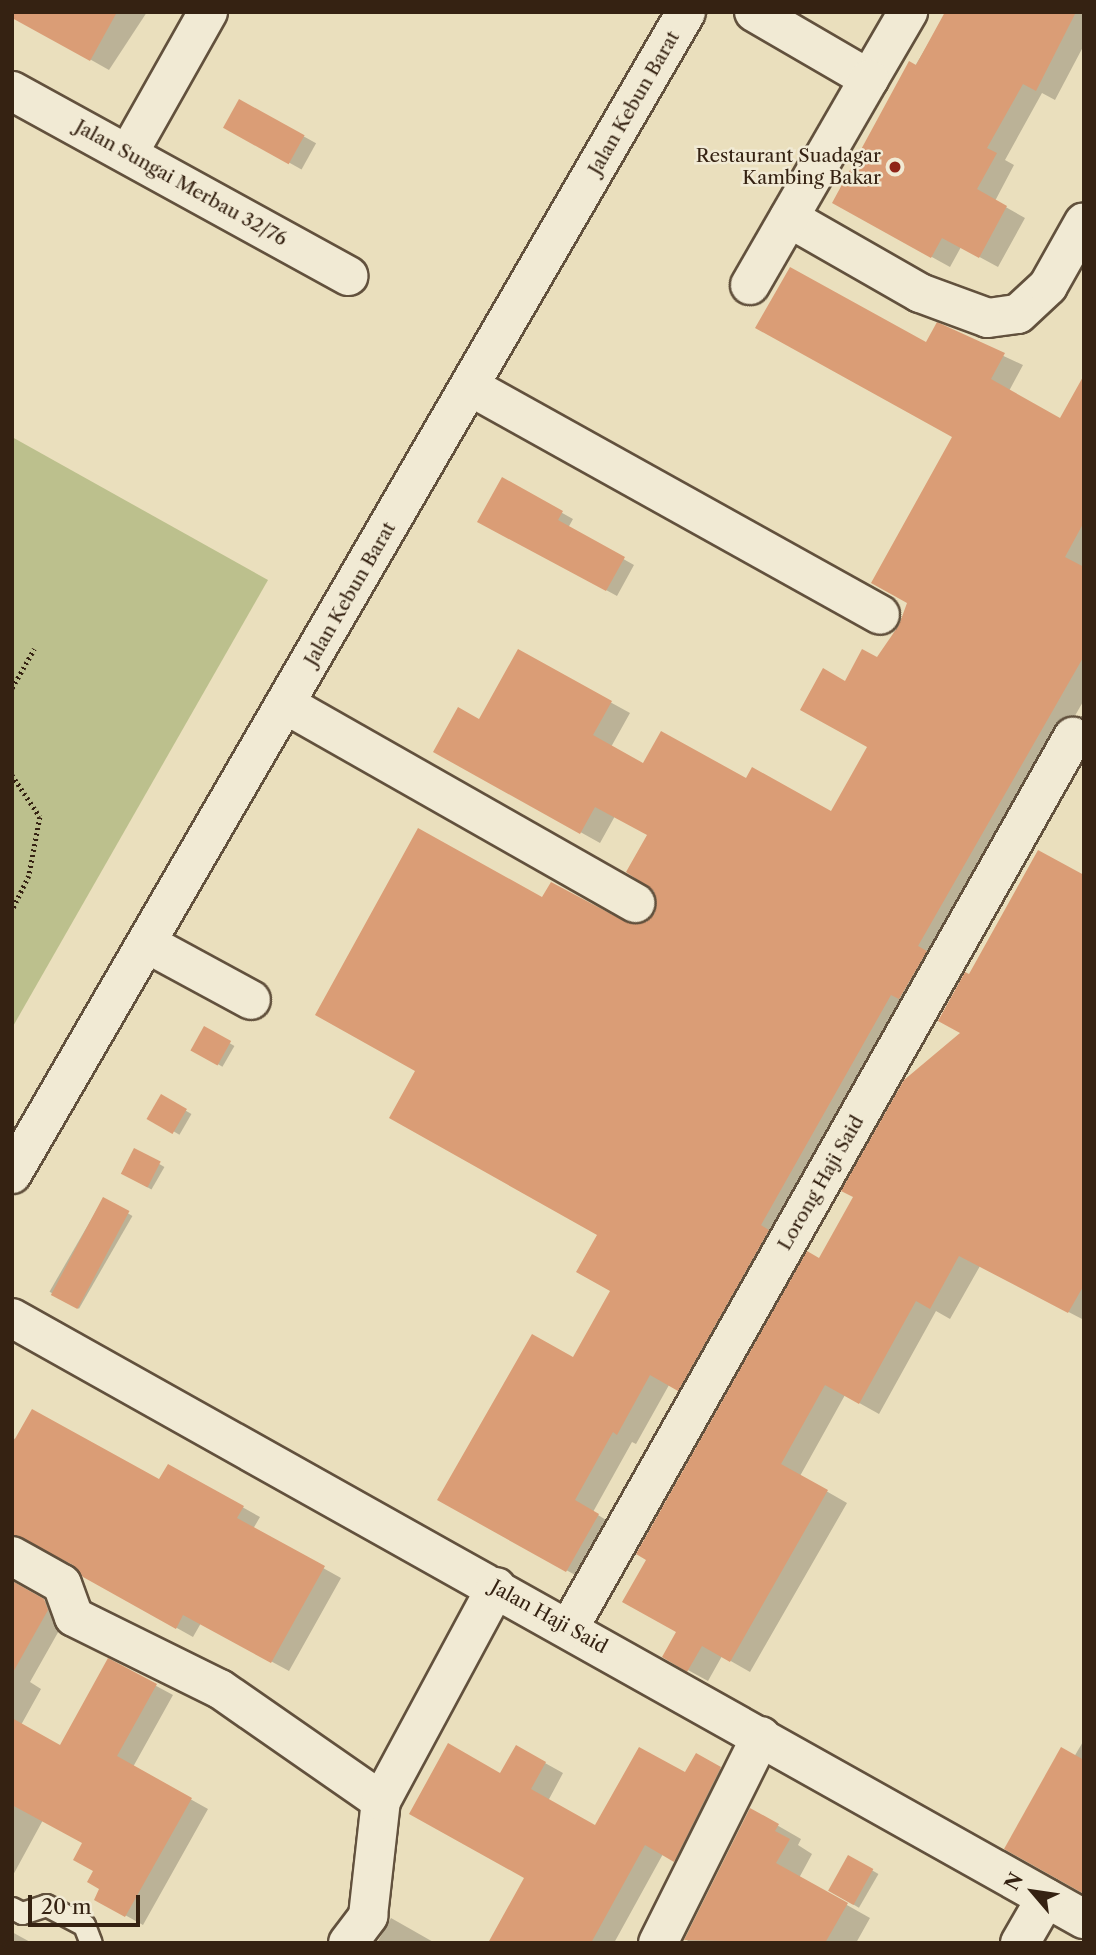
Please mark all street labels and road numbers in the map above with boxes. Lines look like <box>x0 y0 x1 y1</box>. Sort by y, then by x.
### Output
street label: Jalan Kebun Barat <box>584 27 684 179</box>
street label: Jalan Sungai Merbau 32/76 <box>71 115 291 251</box>
street label: Jalan Kebun Barat <box>300 518 400 670</box>
street label: Lorong Haji Said <box>773 1112 869 1254</box>
street label: Jalan Haji Said <box>487 1575 611 1659</box>

